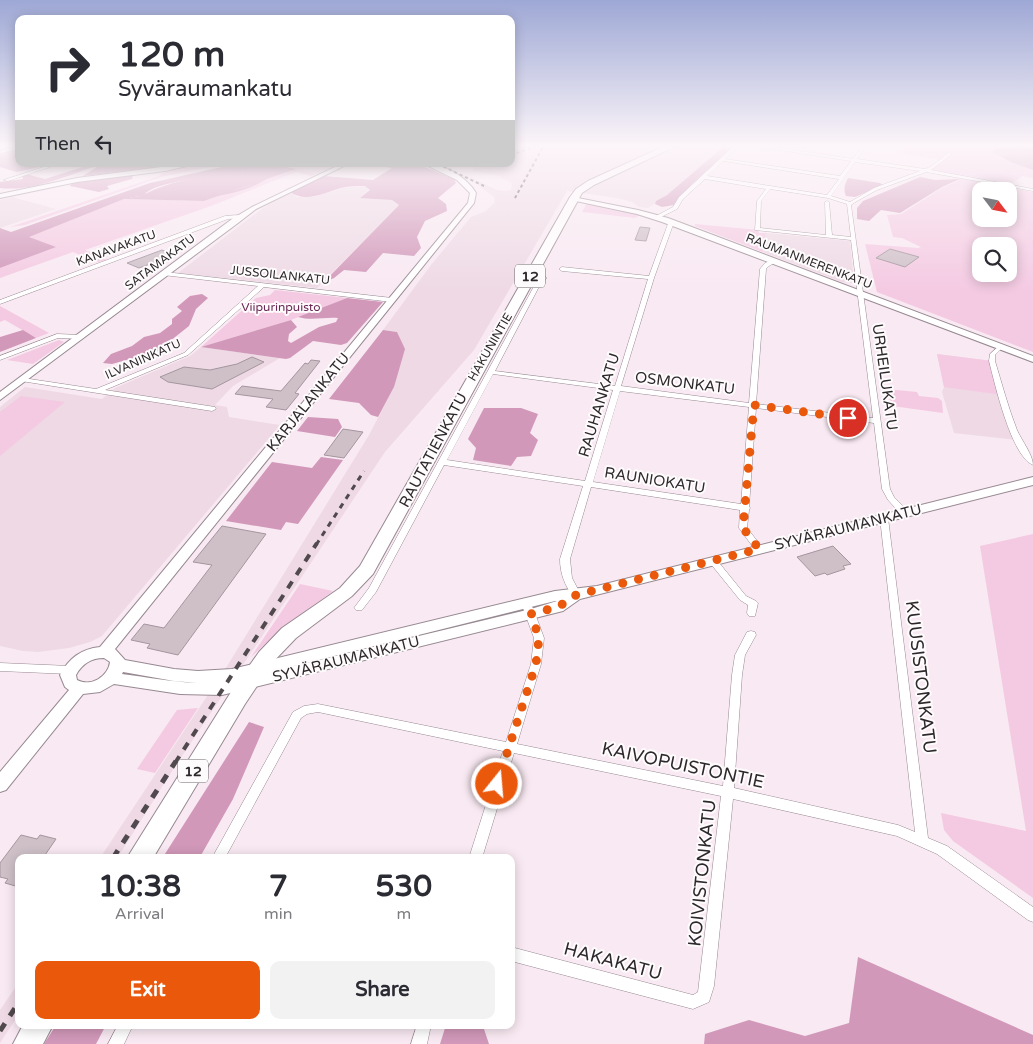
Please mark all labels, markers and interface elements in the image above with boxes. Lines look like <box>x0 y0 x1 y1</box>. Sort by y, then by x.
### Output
text: 120 m <box>118 34 225 76</box>
icon: right <box>35 35 100 100</box>
text: Syväraumankatu <box>118 76 292 102</box>
icon: left <box>90 130 118 158</box>
text: Then <box>35 133 80 155</box>
north arrow <box>972 182 1018 228</box>
map controls <box>972 182 1017 282</box>
street label: KANAVAKATU <box>74 227 158 269</box>
street label: RAUMANMERENKATU <box>744 230 874 292</box>
street label: SATAMAKATU <box>122 231 198 293</box>
button: search <box>972 237 1017 282</box>
street label: JUSSOILANKATU <box>229 263 331 287</box>
road number: 12 <box>515 264 545 288</box>
park label: Viipurinpuisto <box>241 300 321 314</box>
street label: HAKUNINTIE <box>465 310 515 384</box>
street label: URHEILUKATU <box>869 323 901 431</box>
street label: ILVANINKATU <box>103 336 183 382</box>
street label: KARJALANKATU <box>263 349 353 455</box>
street label: RAUHANKATU <box>575 351 623 459</box>
street label: OSMONKATU <box>634 368 736 398</box>
street label: RAUTATIENKATU <box>395 390 471 510</box>
pin <box>827 397 869 439</box>
icon: arrive <box>834 404 862 432</box>
street label: RAUNIOKATU <box>603 463 707 497</box>
street label: SYVÄRAUMANKATU <box>773 500 923 554</box>
street label: KUUSISTONKATU <box>901 599 941 755</box>
street label: SYVÄRAUMANKATU <box>271 632 421 686</box>
street label: KAIVOPUISTONTIE <box>600 737 766 793</box>
position arrow <box>470 757 522 809</box>
road number: 12 <box>178 759 208 782</box>
street label: KOIVISTONKATU <box>683 798 721 948</box>
text: 10:38 <box>98 868 181 905</box>
text: 7 <box>269 868 288 905</box>
text: 530 <box>376 868 432 905</box>
text: Arrival <box>115 904 164 924</box>
text: min <box>264 904 293 924</box>
text: m <box>396 904 411 924</box>
street label: HAKAKATU <box>561 937 665 985</box>
button: Exit <box>35 961 260 1019</box>
button: Share <box>270 961 495 1019</box>

